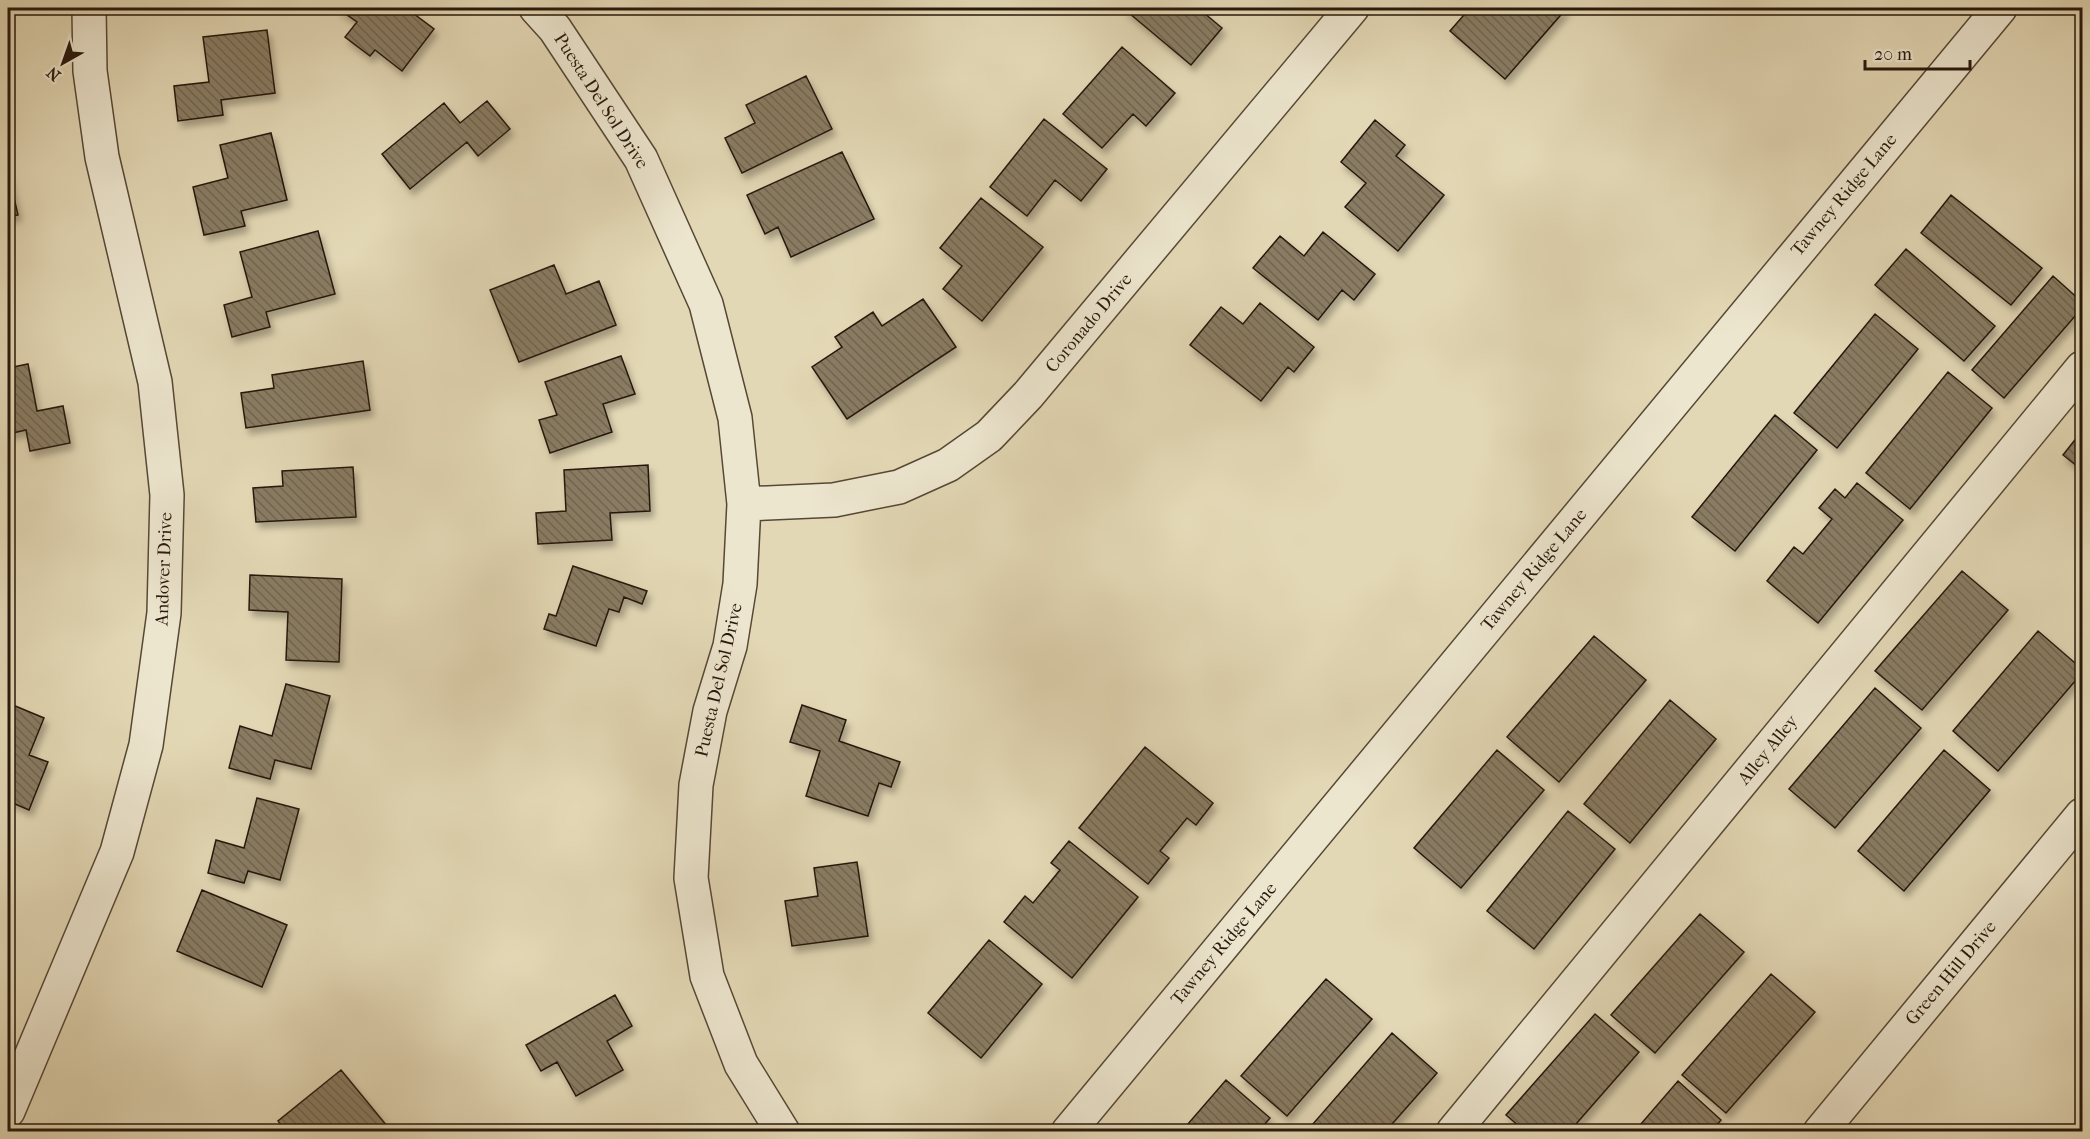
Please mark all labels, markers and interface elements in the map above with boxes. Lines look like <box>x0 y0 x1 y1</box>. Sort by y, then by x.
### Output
street label: Puesta Del Sol Drive <box>549 29 653 173</box>
north arrow <box>33 33 93 93</box>
scale bar <box>1865 33 1970 71</box>
text: 20 m <box>1874 44 1912 65</box>
text: N <box>42 62 64 85</box>
street label: Tawney Ridge Lane <box>1787 129 1901 260</box>
street label: Coronado Drive <box>1041 269 1137 377</box>
street label: Tawney Ridge Lane <box>1477 504 1591 635</box>
street label: Andover Drive <box>151 512 176 627</box>
street label: Puesta Del Sol Drive <box>691 601 747 759</box>
street label: Alley Alley <box>1733 710 1803 790</box>
street label: Tawney Ridge Lane <box>1167 878 1281 1009</box>
street label: Green Hill Drive <box>1901 916 2001 1029</box>

